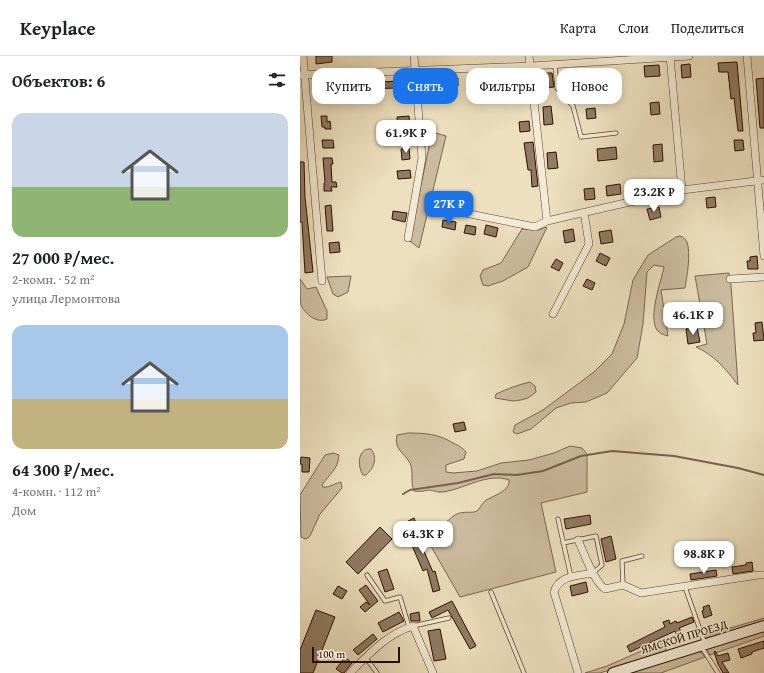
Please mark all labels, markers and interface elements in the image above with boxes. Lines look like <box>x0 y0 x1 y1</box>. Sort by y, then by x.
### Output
text: Keyplace <box>20 14 96 42</box>
text: Карта <box>560 18 596 38</box>
text: Слои <box>618 18 649 38</box>
text: Поделиться <box>671 18 744 38</box>
text: Объектов: 6 <box>12 68 105 93</box>
chip: Купить <box>312 68 385 104</box>
chip: Снять <box>393 68 458 104</box>
chip: Фильтры <box>466 68 549 104</box>
chip: Новое <box>557 68 622 104</box>
icon: filters <box>266 69 288 91</box>
pin: 61.9K ₽ <box>369 120 443 154</box>
text: 61.9K ₽ <box>385 123 427 142</box>
icon: home <box>114 139 186 211</box>
pin: 23.2K ₽ <box>617 179 691 213</box>
text: 23.2K ₽ <box>633 182 675 201</box>
pin: 27K ₽ <box>421 191 477 225</box>
text: 27K ₽ <box>433 194 465 213</box>
text: 27 000 ₽/мес. <box>12 245 114 270</box>
text: 2-комн. · 52 m² <box>12 270 94 289</box>
text: улица Лермонтова <box>12 289 120 308</box>
pin: 46.1K ₽ <box>656 302 730 336</box>
text: 46.1K ₽ <box>672 305 714 324</box>
icon: home <box>114 351 186 423</box>
text: 64 300 ₽/мес. <box>12 457 114 482</box>
text: 4-комн. · 112 m² <box>12 482 101 501</box>
text: Дом <box>12 501 36 520</box>
pin: 64.3K ₽ <box>386 521 460 555</box>
text: 64.3K ₽ <box>402 524 444 543</box>
pin: 98.8K ₽ <box>667 541 741 575</box>
text: 98.8K ₽ <box>683 544 725 563</box>
street label: ЯМСКОЙ ПРОЕЗД <box>637 615 730 658</box>
scale bar <box>312 645 400 664</box>
text: 100 m <box>318 646 345 662</box>

